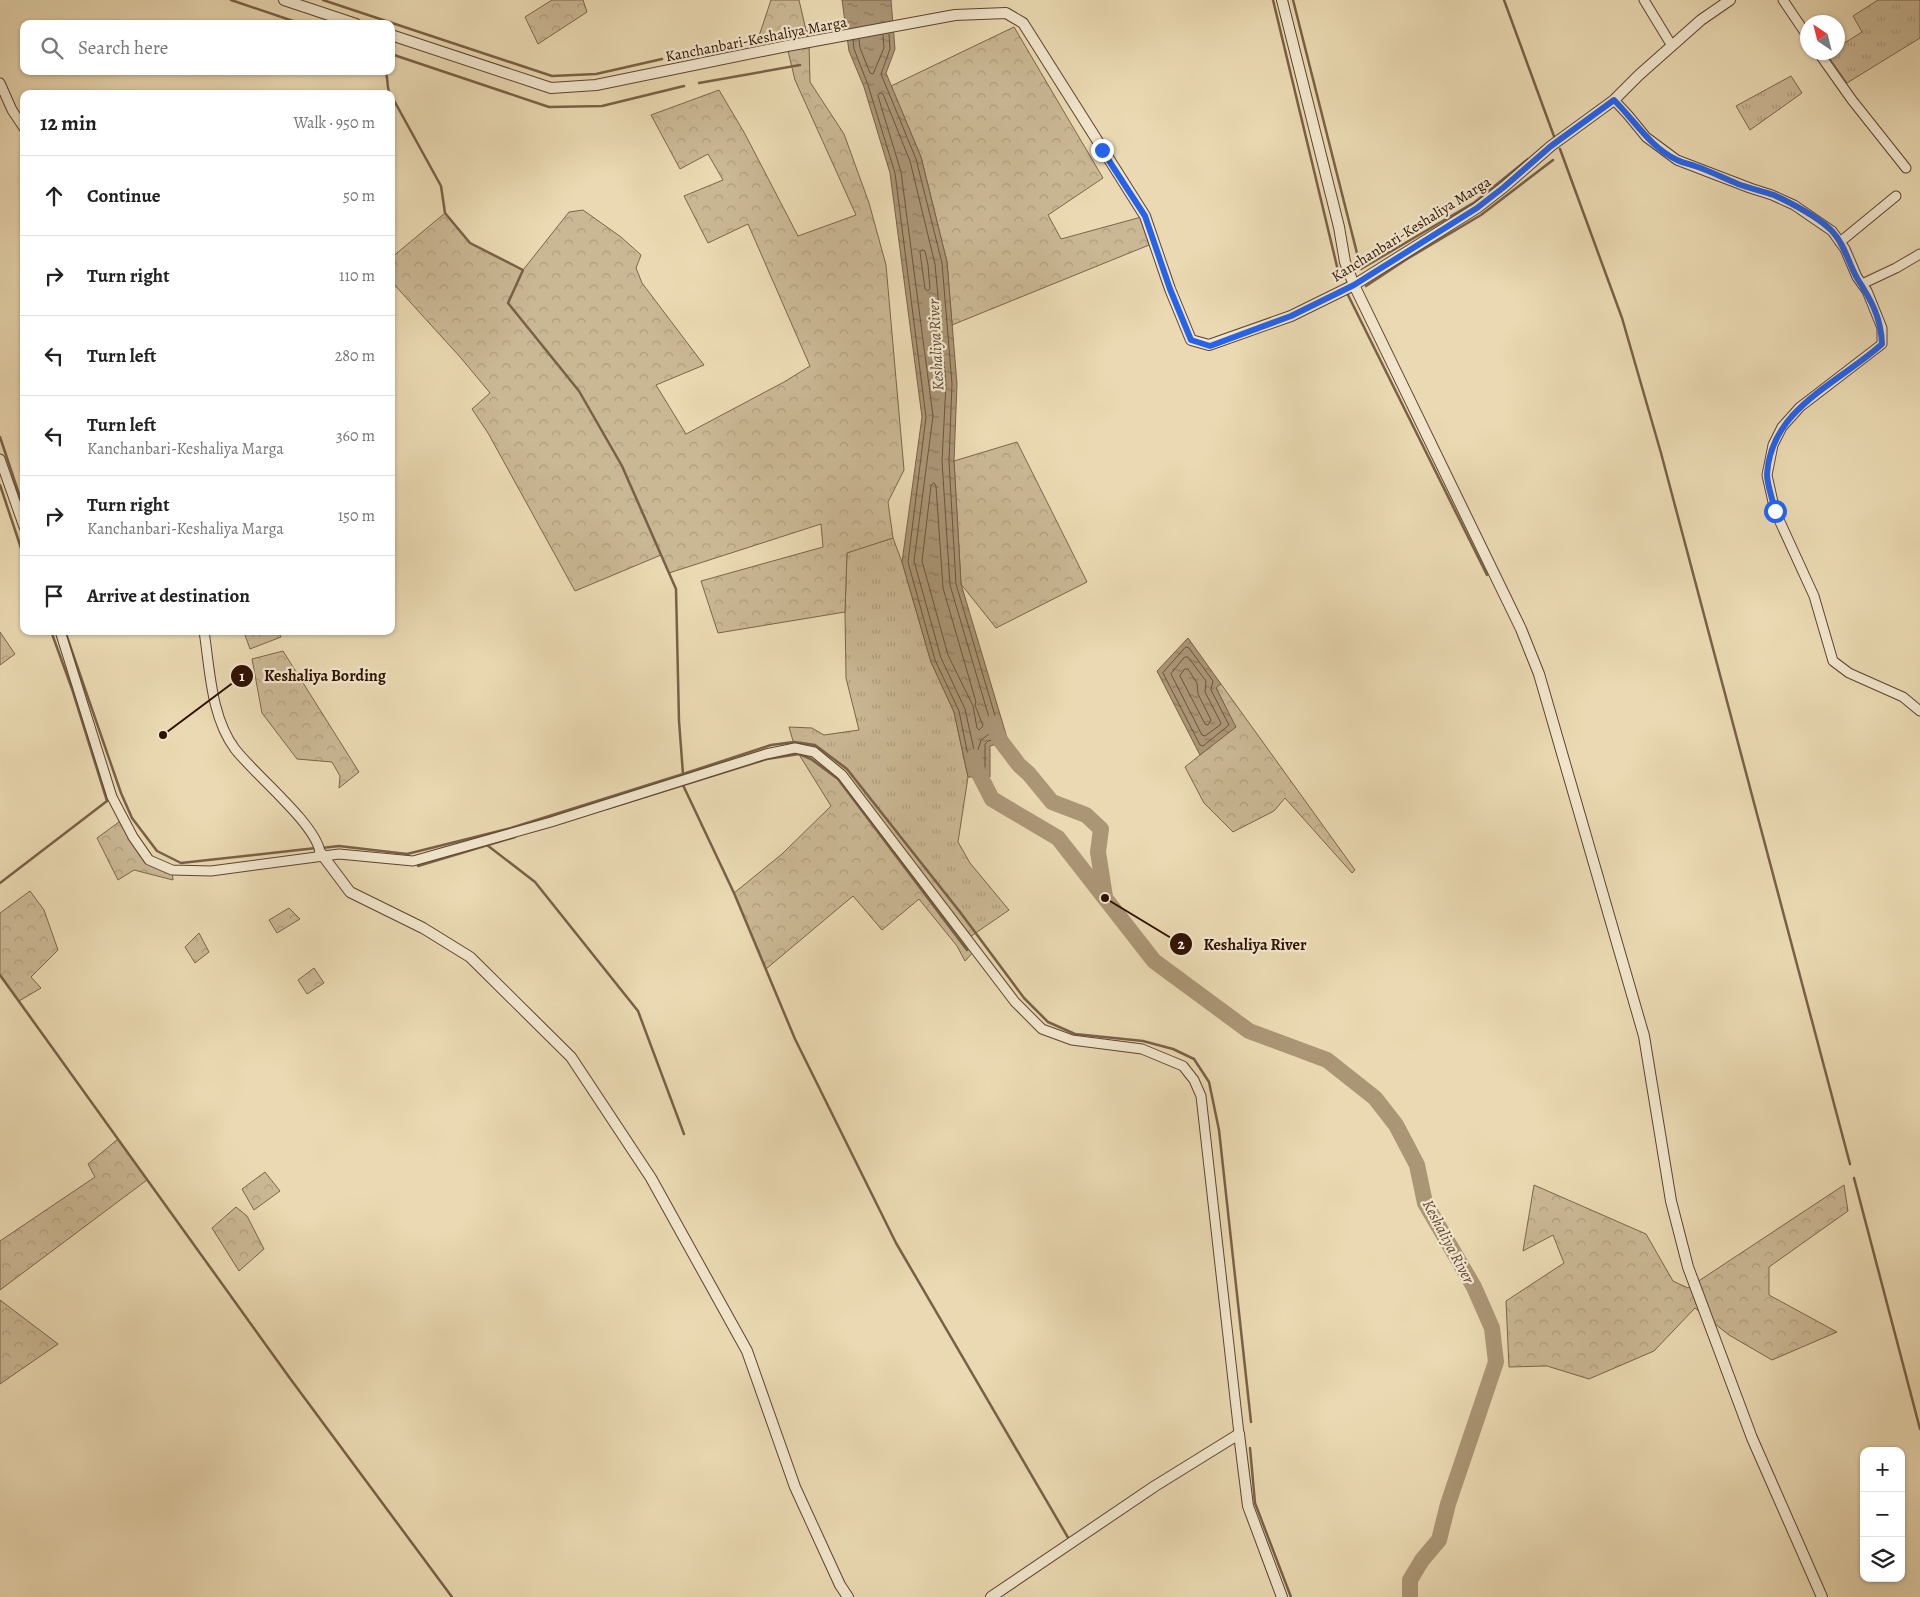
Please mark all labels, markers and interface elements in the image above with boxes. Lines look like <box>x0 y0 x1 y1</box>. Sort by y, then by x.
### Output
street label: Kanchanbari-Keshaliya Marga <box>664 12 848 66</box>
north arrow <box>1800 15 1845 60</box>
search box <box>20 20 395 75</box>
icon: search <box>38 34 66 62</box>
text: Search here <box>78 35 168 61</box>
text: 12 min <box>40 109 97 137</box>
text: Walk · 950 m <box>293 112 375 134</box>
route end <box>1091 139 1114 162</box>
street label: Kanchanbari-Keshaliya Marga <box>1327 172 1495 286</box>
icon: ahead <box>40 182 68 210</box>
text: Continue <box>87 183 161 209</box>
text: 50 m <box>343 185 375 207</box>
icon: right <box>40 262 68 290</box>
text: Turn right <box>87 263 169 289</box>
text: 110 m <box>339 265 375 287</box>
water label: Keshaliya River <box>923 298 949 391</box>
icon: left <box>40 342 68 370</box>
text: Turn left <box>87 343 156 369</box>
text: 280 m <box>335 345 375 367</box>
text: Turn left <box>87 412 156 438</box>
icon: left <box>40 422 68 450</box>
text: 360 m <box>336 425 375 447</box>
text: Kanchanbari-Keshaliya Marga <box>87 438 284 460</box>
text: Turn right <box>87 492 169 518</box>
route start <box>1764 500 1787 523</box>
icon: right <box>40 502 68 530</box>
text: 150 m <box>338 505 375 527</box>
text: Kanchanbari-Keshaliya Marga <box>87 518 284 540</box>
icon: arrive <box>40 582 68 610</box>
text: Arrive at destination <box>87 583 250 609</box>
callout: Keshaliya Bording <box>230 660 396 691</box>
text: Keshaliya Bording <box>264 665 387 687</box>
text: 1 <box>239 666 245 686</box>
callout: Keshaliya River <box>1168 929 1316 960</box>
text: 2 <box>1177 934 1185 954</box>
text: Keshaliya River <box>1204 934 1307 956</box>
water label: Keshaliya River <box>1417 1196 1480 1288</box>
map controls <box>1860 1447 1905 1582</box>
button: + <box>1860 1447 1905 1492</box>
button: − <box>1860 1492 1905 1537</box>
button: layers <box>1860 1537 1905 1582</box>

